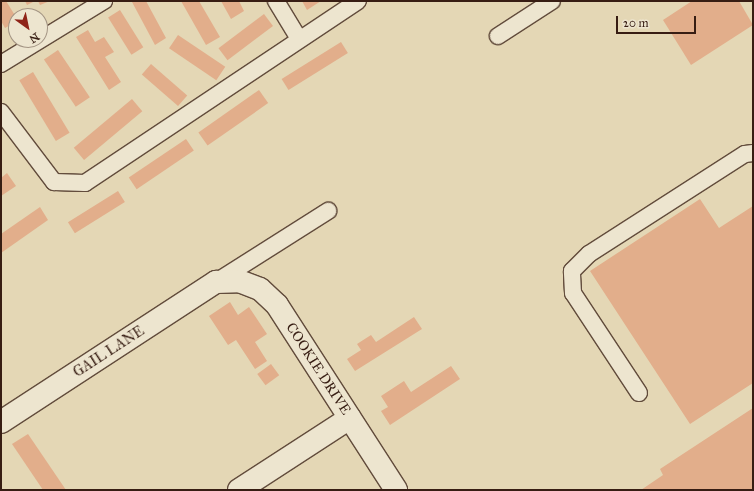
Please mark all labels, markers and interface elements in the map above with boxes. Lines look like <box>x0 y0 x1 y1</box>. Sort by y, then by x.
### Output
north arrow <box>8 8 48 48</box>
scale bar <box>618 8 698 34</box>
text: 20 m <box>623 16 649 30</box>
text: N <box>27 30 42 46</box>
street label: COOKIE DRIVE <box>282 320 354 418</box>
street label: GAIL LANE <box>70 323 148 381</box>

